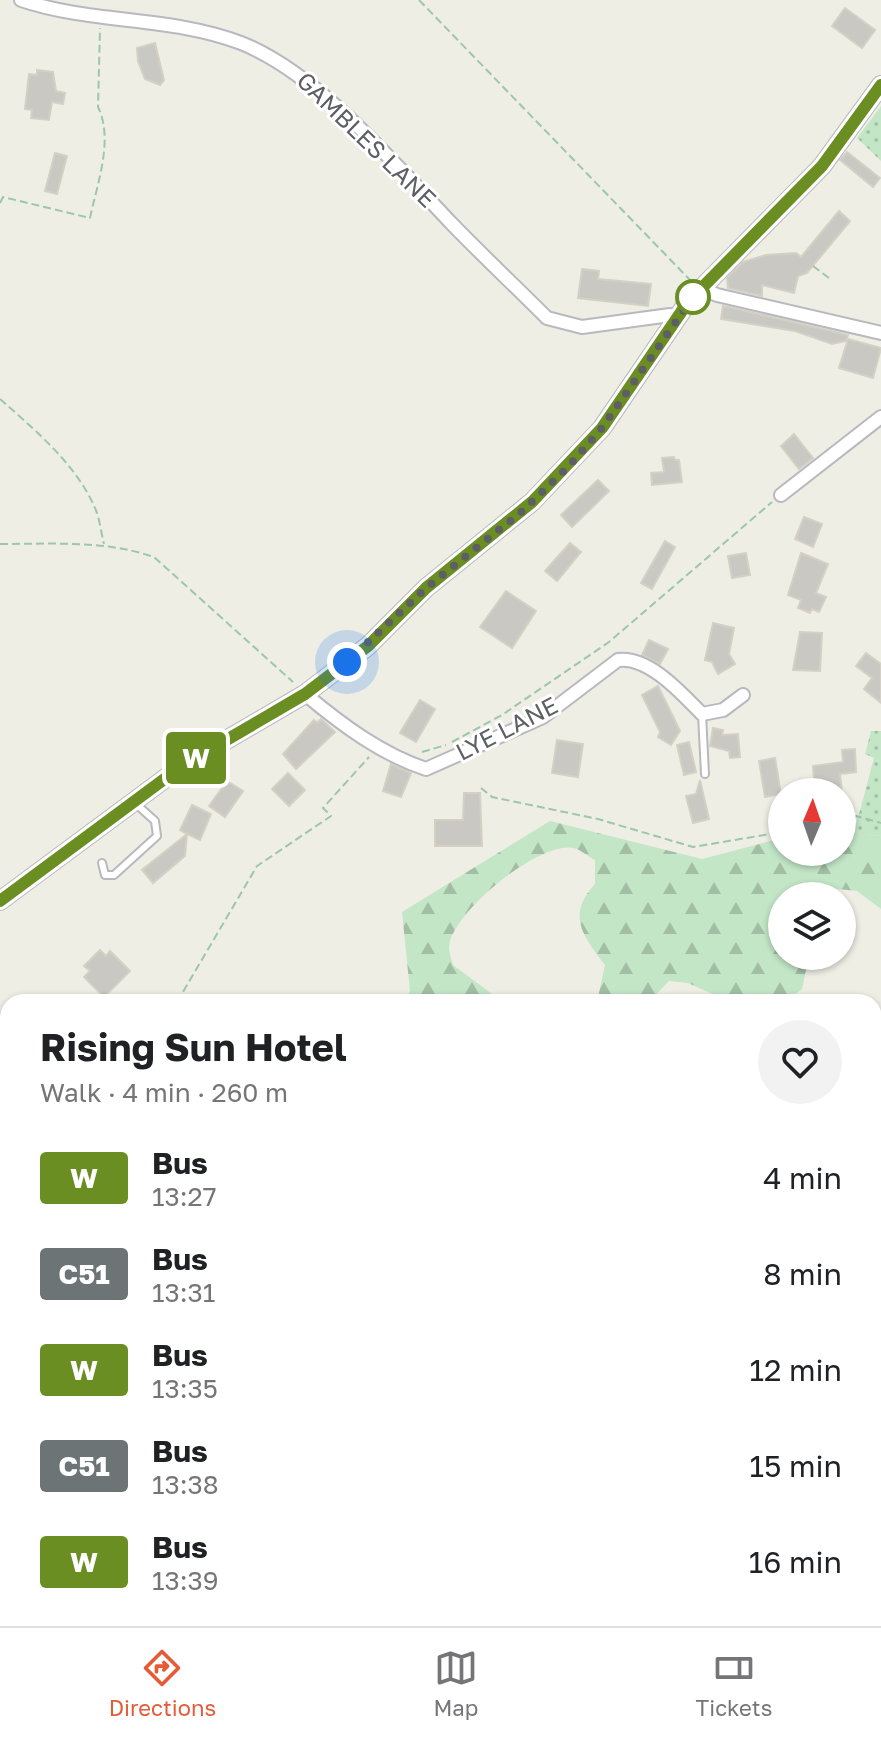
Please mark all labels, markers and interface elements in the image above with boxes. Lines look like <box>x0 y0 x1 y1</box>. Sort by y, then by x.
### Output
street label: GAMBLES LANE <box>291 65 443 213</box>
unlabelled marker <box>676 280 710 314</box>
your location <box>327 642 367 682</box>
street label: LYE LANE <box>451 690 562 766</box>
line badge: W <box>170 732 222 784</box>
text: W <box>182 741 210 774</box>
north arrow <box>768 778 856 866</box>
map controls <box>768 778 856 970</box>
button: layers <box>768 882 856 970</box>
button: heart <box>758 1020 842 1104</box>
text: Rising Sun Hotel <box>40 1024 347 1069</box>
text: Walk · 4 min · 260 m <box>40 1077 288 1108</box>
text: Bus <box>152 1145 208 1181</box>
text: 4 min <box>763 1160 842 1196</box>
text: W <box>70 1161 98 1194</box>
text: 13:27 <box>152 1181 216 1212</box>
text: Bus <box>152 1241 208 1277</box>
text: 8 min <box>763 1256 842 1292</box>
text: C51 <box>58 1257 110 1290</box>
text: 13:31 <box>152 1277 215 1308</box>
text: Bus <box>152 1337 208 1373</box>
text: 12 min <box>750 1352 842 1388</box>
text: W <box>70 1353 98 1386</box>
text: 13:35 <box>152 1373 218 1404</box>
text: Bus <box>152 1433 208 1469</box>
text: 15 min <box>750 1448 842 1484</box>
text: C51 <box>58 1449 110 1482</box>
text: 13:38 <box>152 1469 219 1500</box>
text: Bus <box>152 1529 208 1565</box>
text: 16 min <box>749 1544 842 1580</box>
text: W <box>70 1545 98 1578</box>
text: 13:39 <box>152 1565 219 1596</box>
tab: Directions <box>109 1646 216 1721</box>
tab: Map <box>433 1646 478 1721</box>
tab: Tickets <box>696 1646 772 1721</box>

